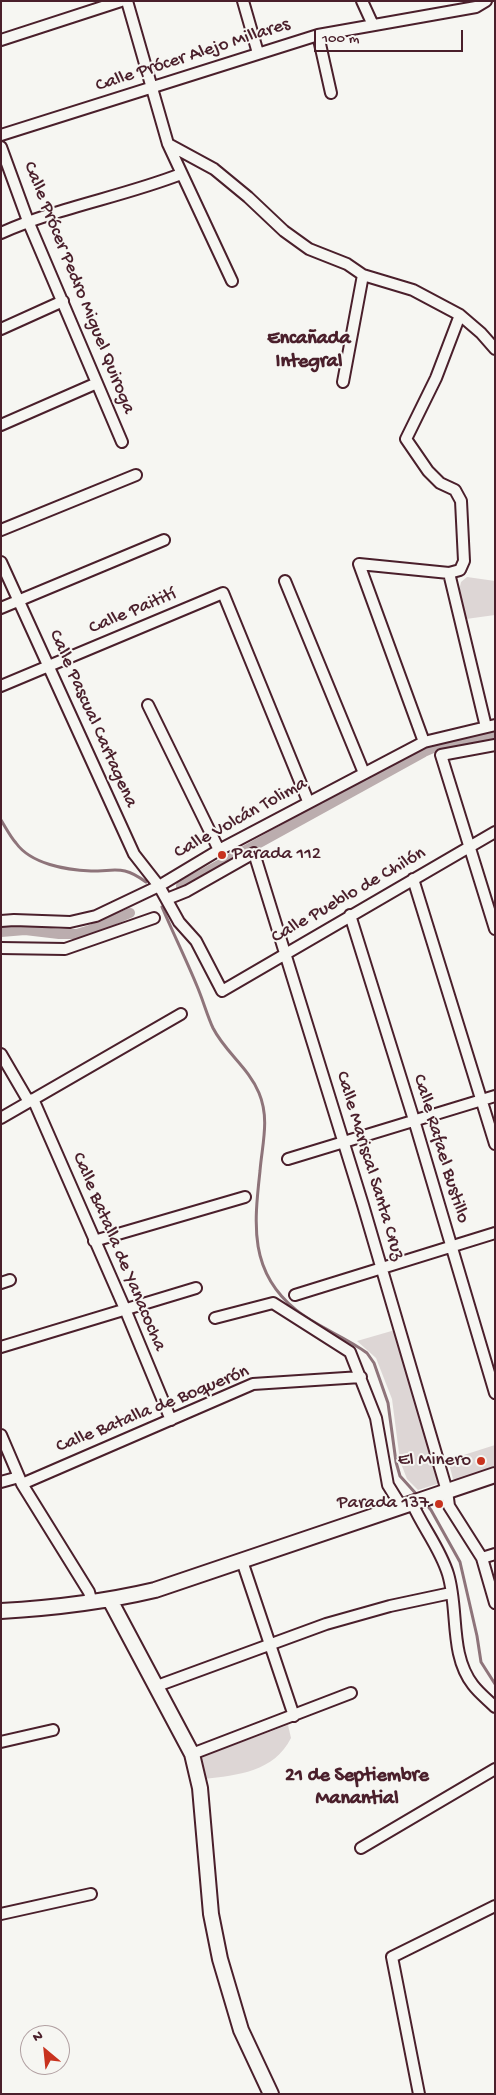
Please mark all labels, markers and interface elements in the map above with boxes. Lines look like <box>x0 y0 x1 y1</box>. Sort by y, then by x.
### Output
street label: Calle Prócer Alejo Millares <box>93 14 293 98</box>
scale bar <box>316 20 465 52</box>
text: 100 m <box>322 30 359 48</box>
street label: Calle Prócer Pedro Miguel Quiroga <box>17 159 139 417</box>
district label: Encañada Integral <box>267 328 351 375</box>
street label: Calle Paitití <box>86 583 180 641</box>
street label: Calle Pascual Cartagena <box>42 627 142 811</box>
street label: Calle Volcán Tolima <box>171 773 311 865</box>
street label: Calle Pueblo de Chilón <box>268 843 430 949</box>
place label: Parada 112 <box>232 844 321 866</box>
marker: Parada 112 <box>216 849 228 861</box>
street label: Calle Mariscal Santa Cruz <box>329 1069 409 1263</box>
street label: Calle Rafael Bustillo <box>406 1072 474 1226</box>
street label: Calle Batalla de Yanacocha <box>66 1149 170 1355</box>
street label: Calle Batalla de Boquerón <box>53 1361 253 1459</box>
place label: El Minero <box>398 1450 471 1472</box>
marker: El Minero <box>475 1455 487 1467</box>
place label: Parada 137 <box>337 1493 429 1515</box>
marker: Parada 137 <box>433 1498 445 1510</box>
district label: 21 de Septiembre Manantial <box>285 1765 429 1812</box>
north arrow <box>20 2025 70 2075</box>
text: N <box>30 2028 46 2047</box>

